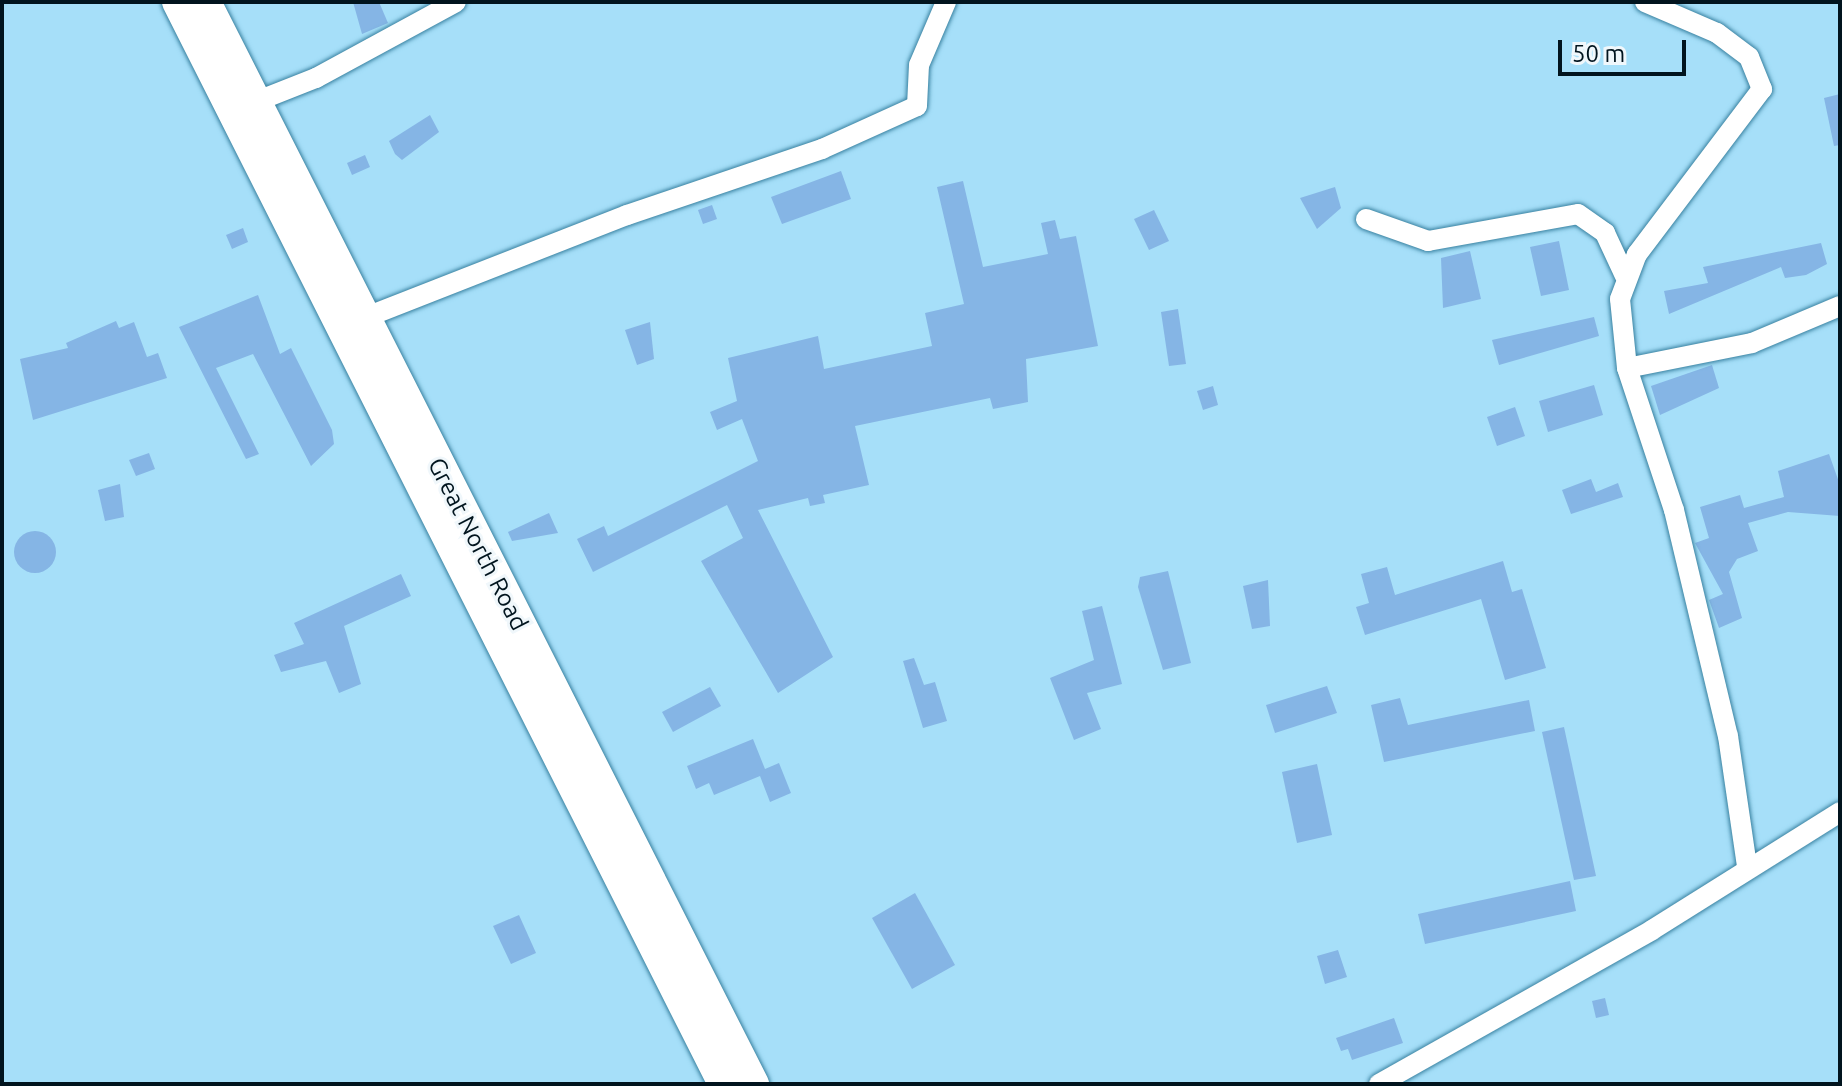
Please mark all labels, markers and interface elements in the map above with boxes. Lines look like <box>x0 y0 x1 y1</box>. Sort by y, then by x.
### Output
scale bar <box>1562 24 1690 74</box>
text: 50 m <box>1572 40 1625 67</box>
street label: Great North Road <box>422 453 534 635</box>

